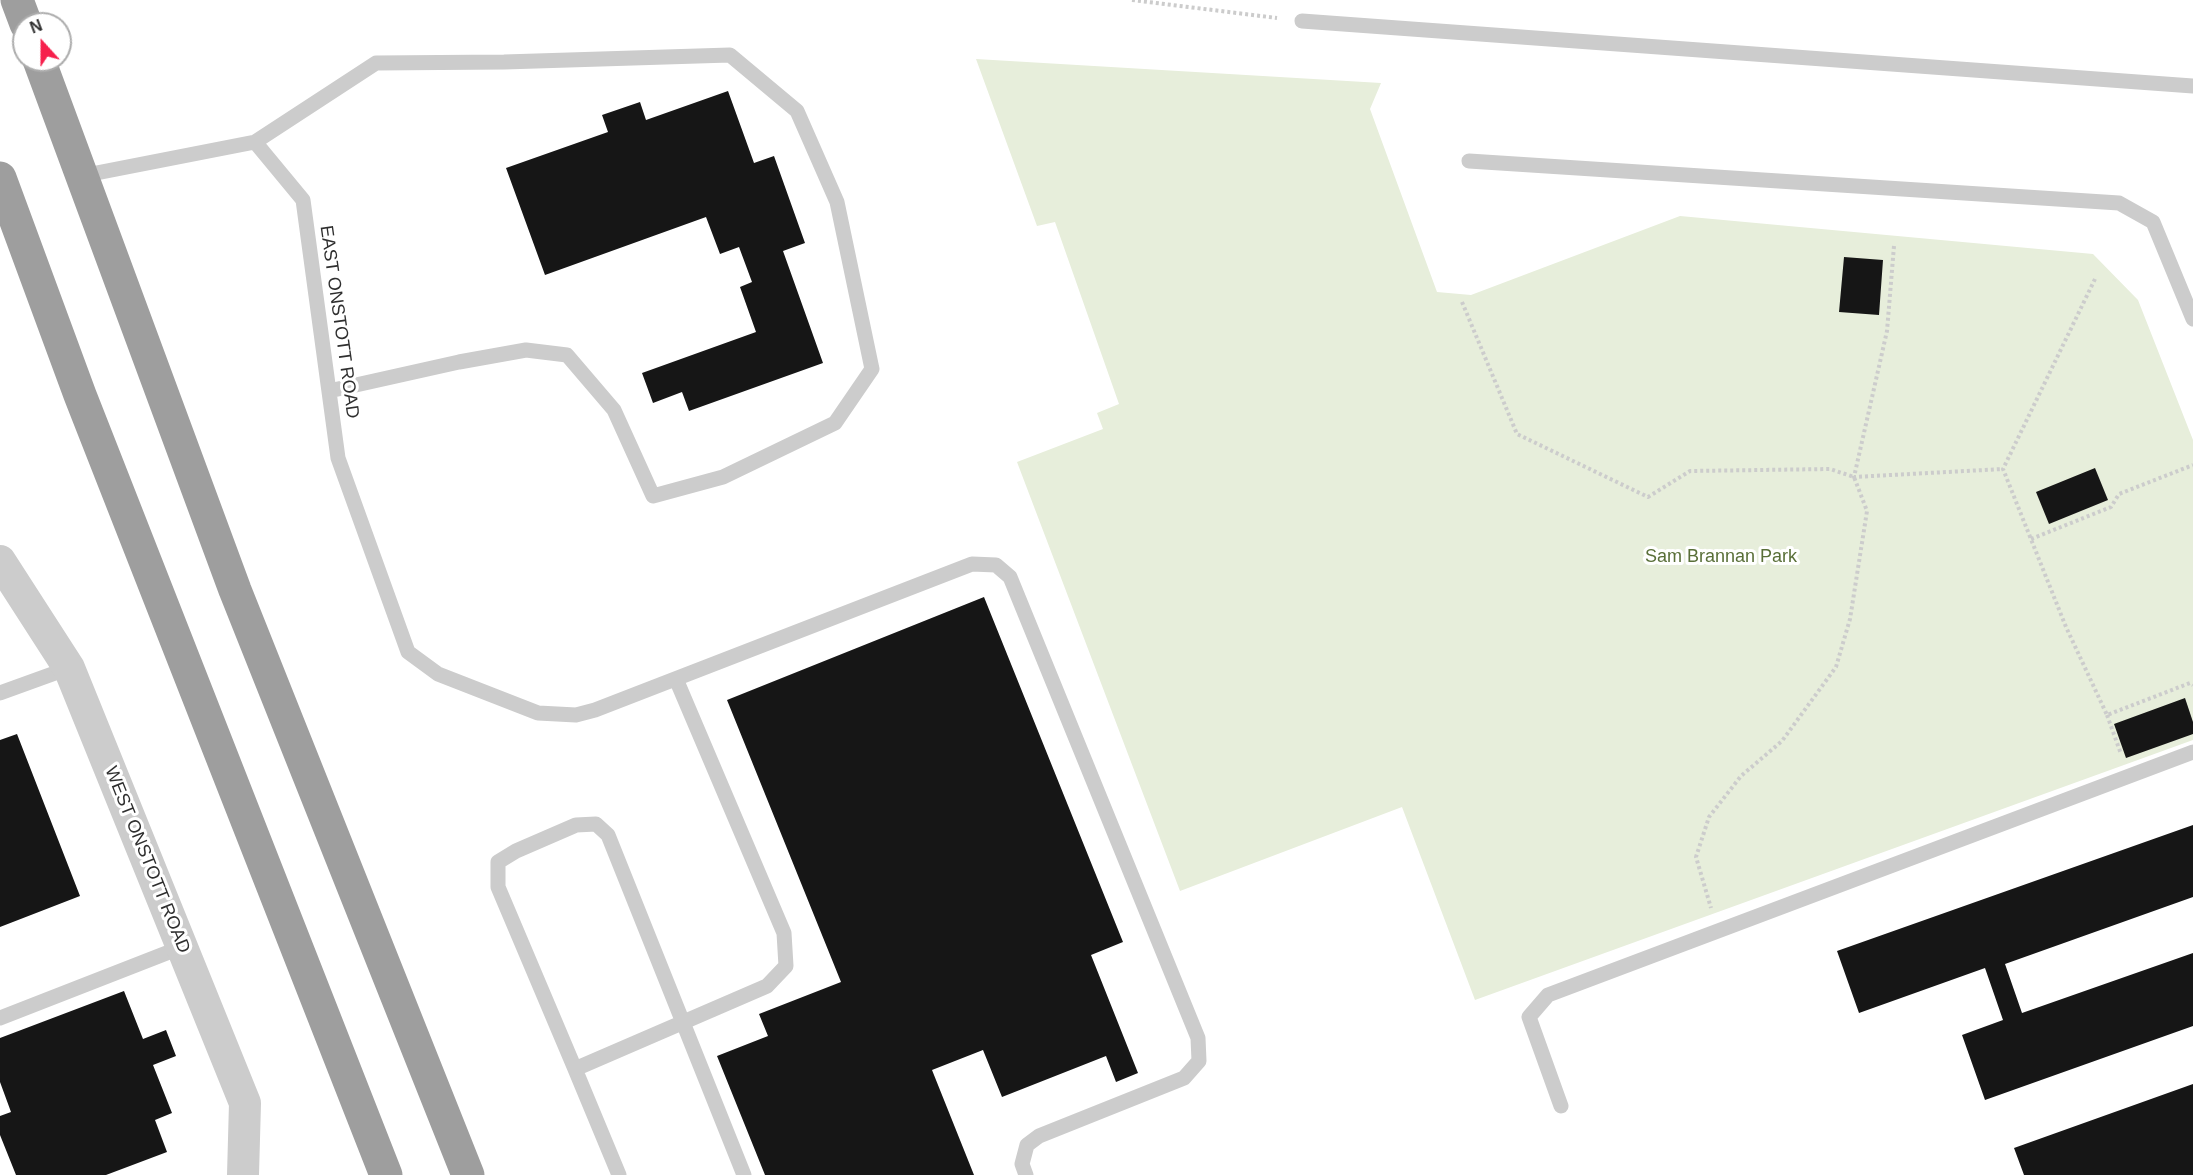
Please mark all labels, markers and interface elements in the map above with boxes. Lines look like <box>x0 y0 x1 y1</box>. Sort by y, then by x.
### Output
north arrow <box>12 12 72 72</box>
text: N <box>28 17 45 37</box>
street label: EAST ONSTOTT ROAD <box>315 224 363 420</box>
park label: Sam Brannan Park <box>1645 546 1797 568</box>
street label: WEST ONSTOTT ROAD <box>100 763 194 957</box>

